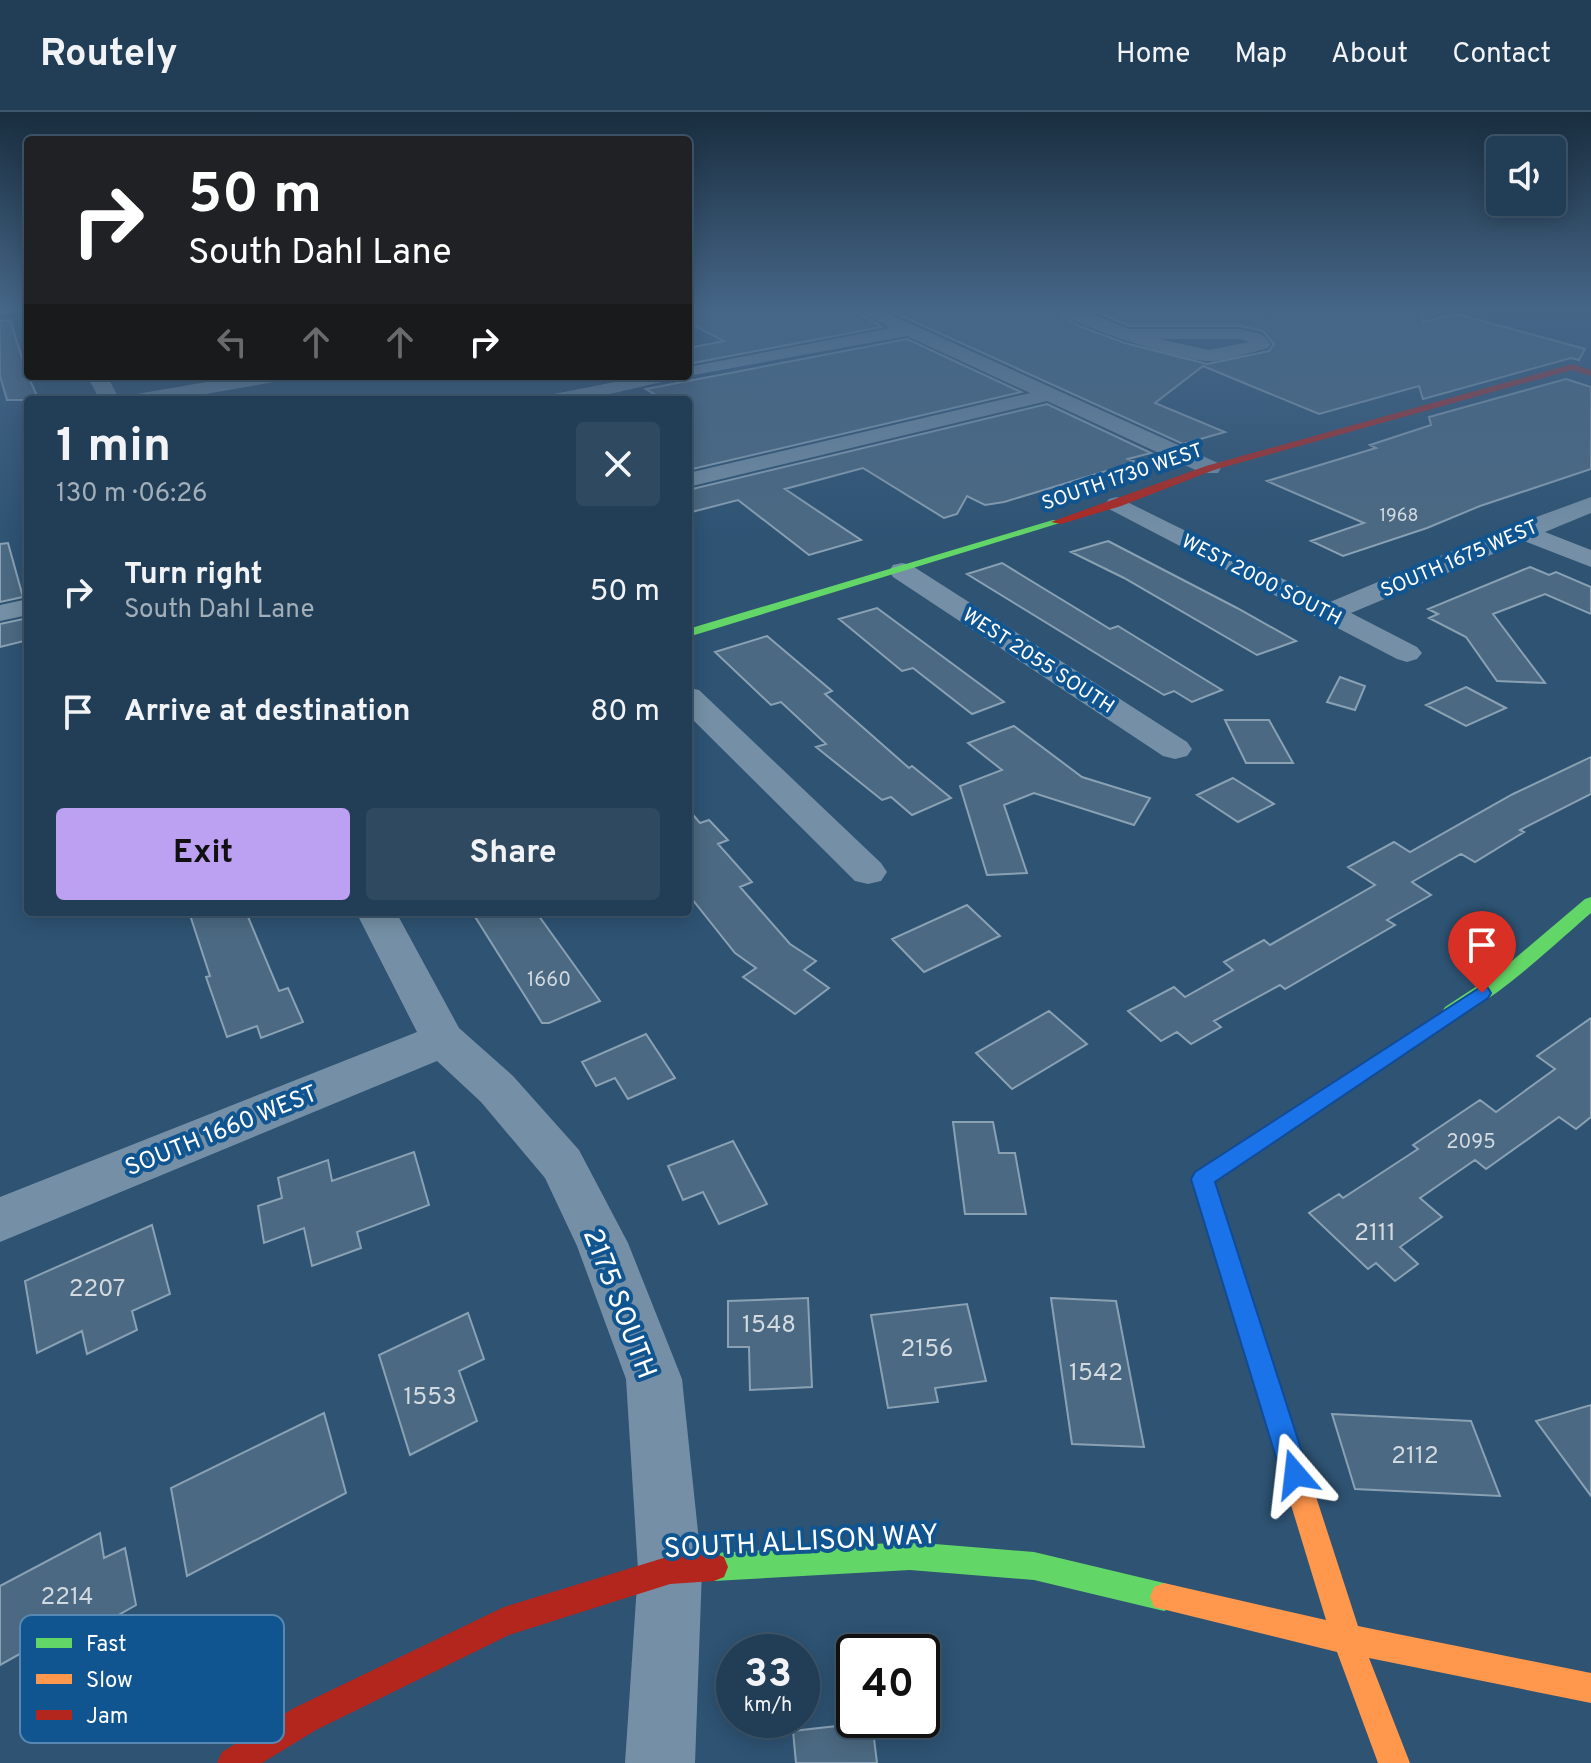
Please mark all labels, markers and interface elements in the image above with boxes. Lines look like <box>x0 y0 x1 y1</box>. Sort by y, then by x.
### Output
text: Routely <box>40 31 178 80</box>
text: Home <box>1116 37 1190 73</box>
text: Map <box>1234 37 1287 73</box>
text: About <box>1331 37 1408 73</box>
text: Contact <box>1452 37 1551 73</box>
map controls <box>1486 136 1566 216</box>
button: sound <box>1486 136 1566 216</box>
text: 50 m <box>188 162 322 232</box>
icon: right <box>56 168 160 272</box>
text: South Dahl Lane <box>188 231 452 277</box>
icon: left <box>210 320 254 364</box>
icon: ahead <box>294 320 338 364</box>
icon: ahead <box>378 320 422 364</box>
icon: right <box>462 320 506 364</box>
text: 1 min <box>56 418 171 478</box>
button: close <box>576 422 660 506</box>
street label: SOUTH 1730 WEST <box>1039 438 1207 518</box>
text: 130 m · 06:26 <box>56 478 208 511</box>
house number: 1968 <box>1379 505 1419 528</box>
street label: SOUTH 1675 WEST <box>1377 515 1542 605</box>
street label: WEST 2000 SOUTH <box>1177 529 1346 632</box>
text: Turn right <box>124 557 262 594</box>
icon: right <box>56 570 100 614</box>
text: 50 m <box>590 574 660 611</box>
text: South Dahl Lane <box>124 594 314 627</box>
street label: WEST 2055 SOUTH <box>957 603 1119 721</box>
icon: arrive <box>56 690 100 734</box>
text: Arrive at destination <box>124 694 410 731</box>
text: 80 m <box>590 694 660 731</box>
button: Exit <box>56 808 350 900</box>
button: Share <box>366 808 660 900</box>
pin <box>1448 911 1516 993</box>
icon: arrive <box>1460 923 1504 967</box>
house number: 1660 <box>527 968 571 994</box>
street label: SOUTH 1660 WEST <box>121 1080 322 1184</box>
house number: 2095 <box>1446 1130 1496 1156</box>
house number: 2111 <box>1354 1219 1396 1249</box>
street label: 2175 SOUTH <box>573 1224 663 1384</box>
house number: 2207 <box>69 1275 125 1305</box>
house number: 1548 <box>742 1311 796 1341</box>
house number: 2156 <box>901 1335 953 1365</box>
house number: 1542 <box>1069 1359 1123 1389</box>
house number: 1553 <box>403 1383 457 1413</box>
position arrow <box>1253 1432 1337 1516</box>
house number: 2112 <box>1391 1442 1439 1472</box>
street label: SOUTH ALLISON WAY <box>663 1518 939 1568</box>
house number: 2214 <box>41 1583 93 1613</box>
legend <box>20 1615 284 1743</box>
text: Fast <box>86 1632 127 1659</box>
speed limit sign: 40 <box>836 1634 940 1738</box>
text: 33 <box>744 1651 792 1701</box>
text: Slow <box>86 1668 133 1695</box>
text: km/h <box>744 1693 792 1719</box>
text: Jam <box>86 1704 129 1731</box>

